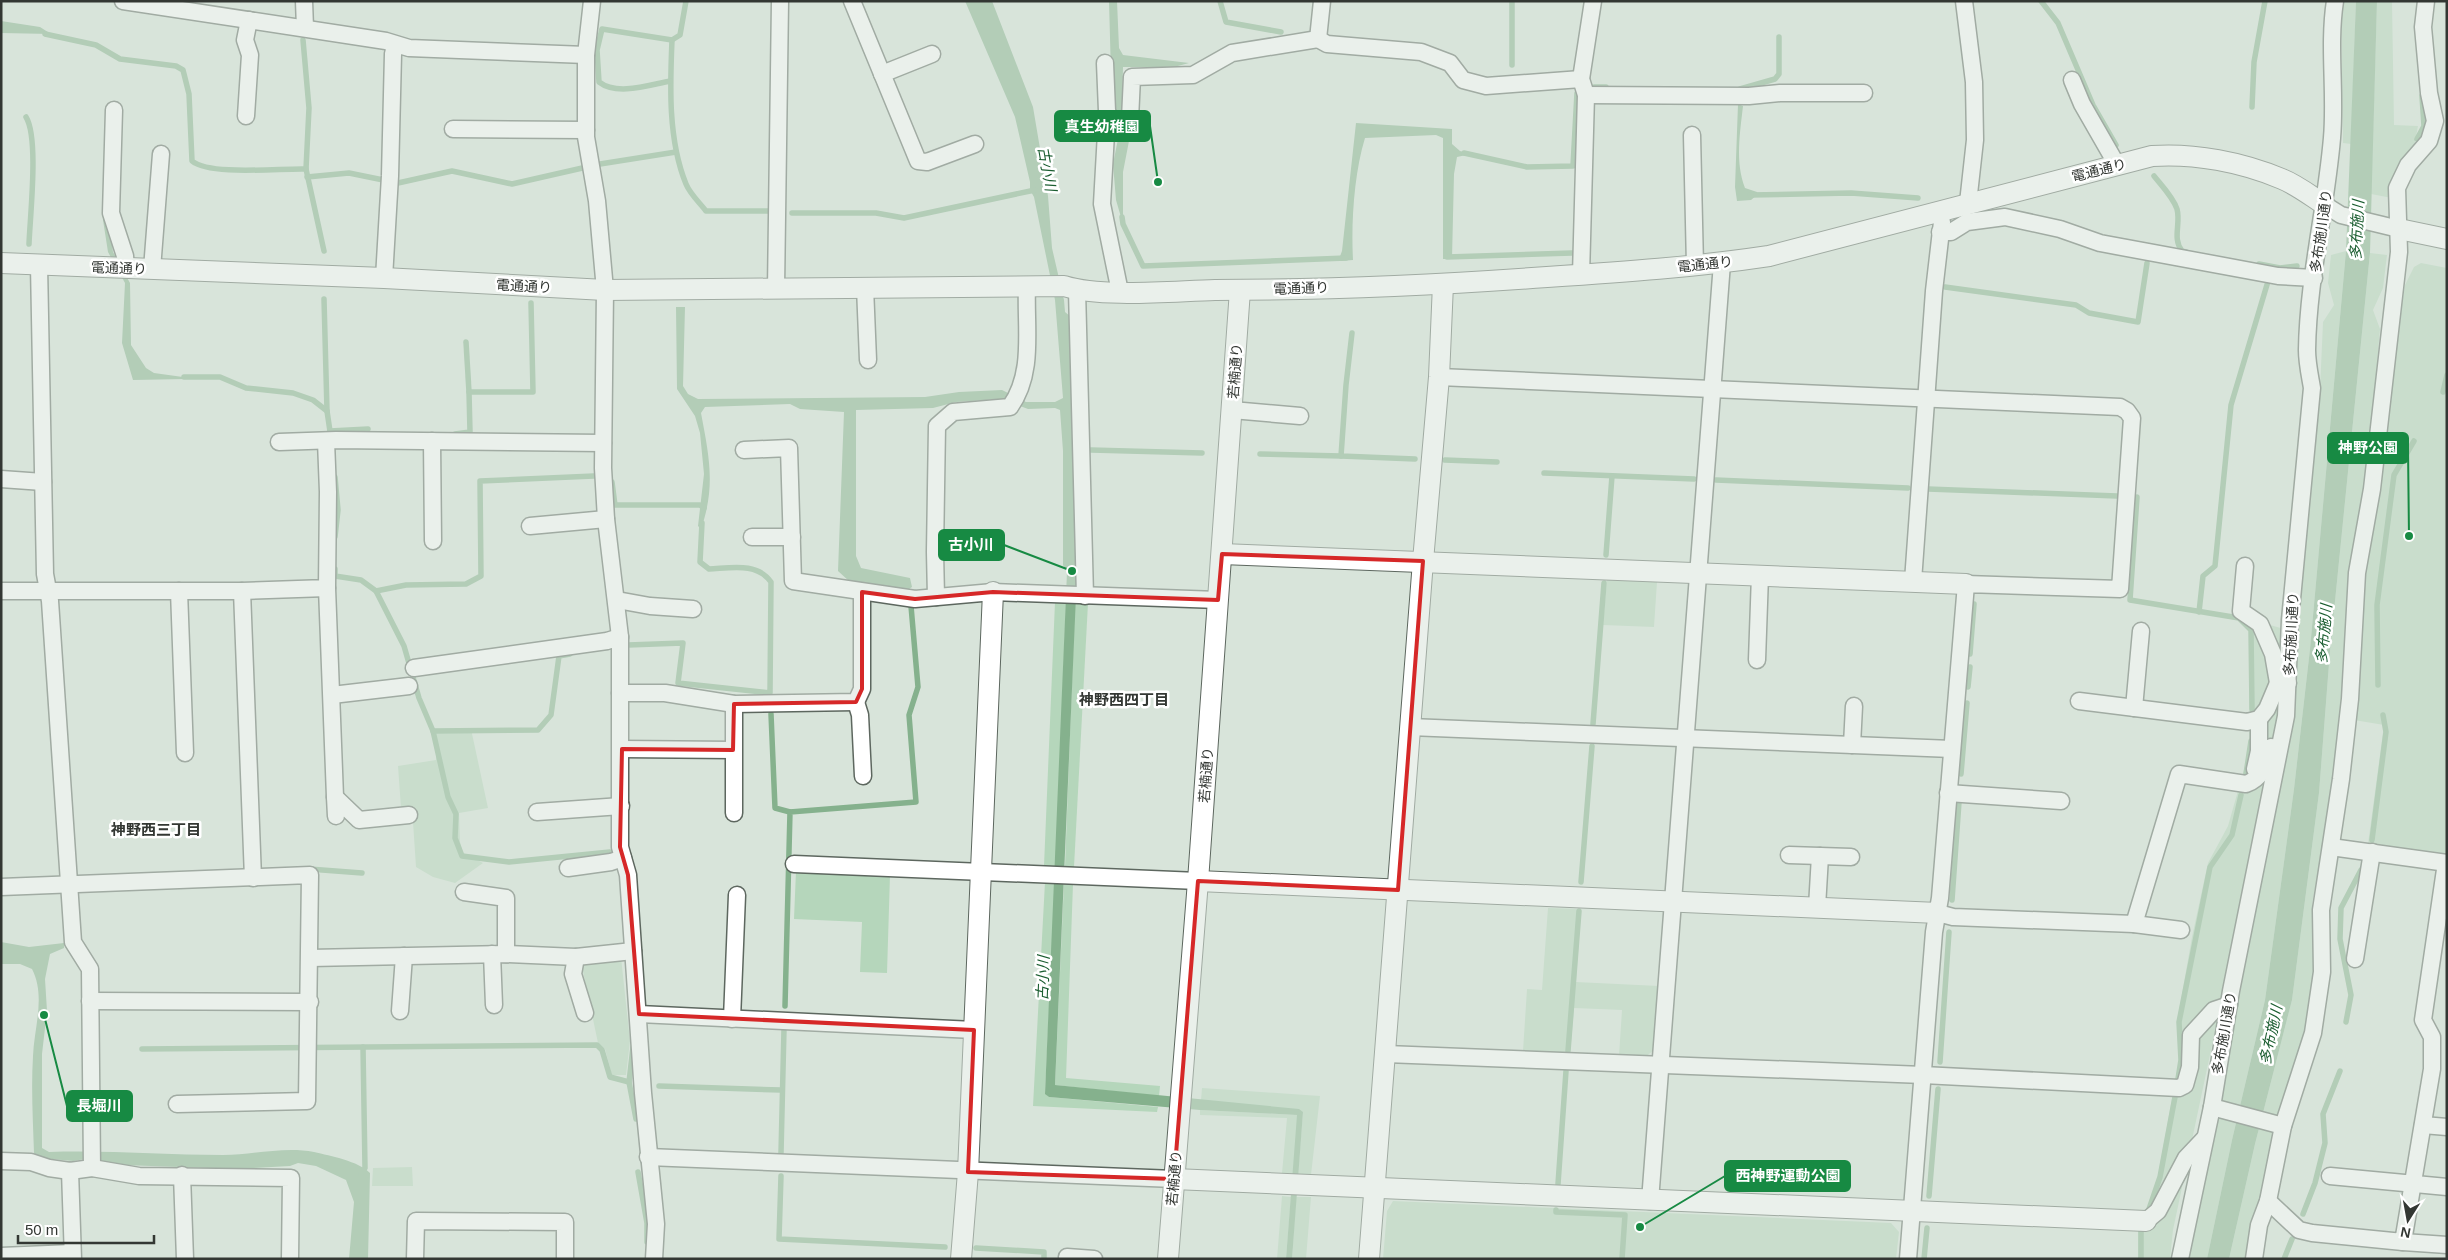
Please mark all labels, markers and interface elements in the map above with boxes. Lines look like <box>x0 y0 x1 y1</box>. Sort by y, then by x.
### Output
callout: 真生幼稚園 <box>1055 111 1150 141</box>
text: 真生幼稚園 <box>1064 118 1140 135</box>
water label: 古小川 <box>1035 145 1060 195</box>
street label: 電通通り <box>2070 155 2128 185</box>
street label: 多布施川通り <box>2307 188 2335 274</box>
water label: 多布施川 <box>2346 198 2367 260</box>
street label: 電通通り <box>1676 253 1734 275</box>
street label: 電通通り <box>91 259 147 277</box>
street label: 電通通り <box>496 277 552 295</box>
street label: 電通通り <box>1273 279 1329 297</box>
street label: 若楠通り <box>1225 343 1245 399</box>
callout: 神野公園 <box>2328 433 2408 463</box>
text: 神野公園 <box>2337 439 2398 456</box>
callout: 古小川 <box>939 530 1004 560</box>
text: 古小川 <box>948 536 994 553</box>
street label: 多布施川通り <box>2281 592 2301 676</box>
water label: 多布施川 <box>2312 601 2335 665</box>
district label: 神野西四丁目 <box>1078 691 1169 708</box>
street label: 若楠通り <box>1196 747 1216 803</box>
district label: 神野西三丁目 <box>110 821 201 838</box>
water label: 古小川 <box>1033 953 1052 1001</box>
street label: 多布施川通り <box>2209 990 2239 1076</box>
water label: 多布施川 <box>2256 1002 2285 1066</box>
callout: 長堀川 <box>67 1091 132 1121</box>
text: 長堀川 <box>76 1097 122 1114</box>
street label: 若楠通り <box>1164 1149 1184 1207</box>
callout: 西神野運動公園 <box>1725 1161 1850 1191</box>
text: 西神野運動公園 <box>1735 1167 1841 1184</box>
north arrow <box>2383 1195 2433 1245</box>
scale bar <box>18 1212 154 1244</box>
text: 50 m <box>25 1221 58 1238</box>
text: N <box>2399 1224 2412 1242</box>

